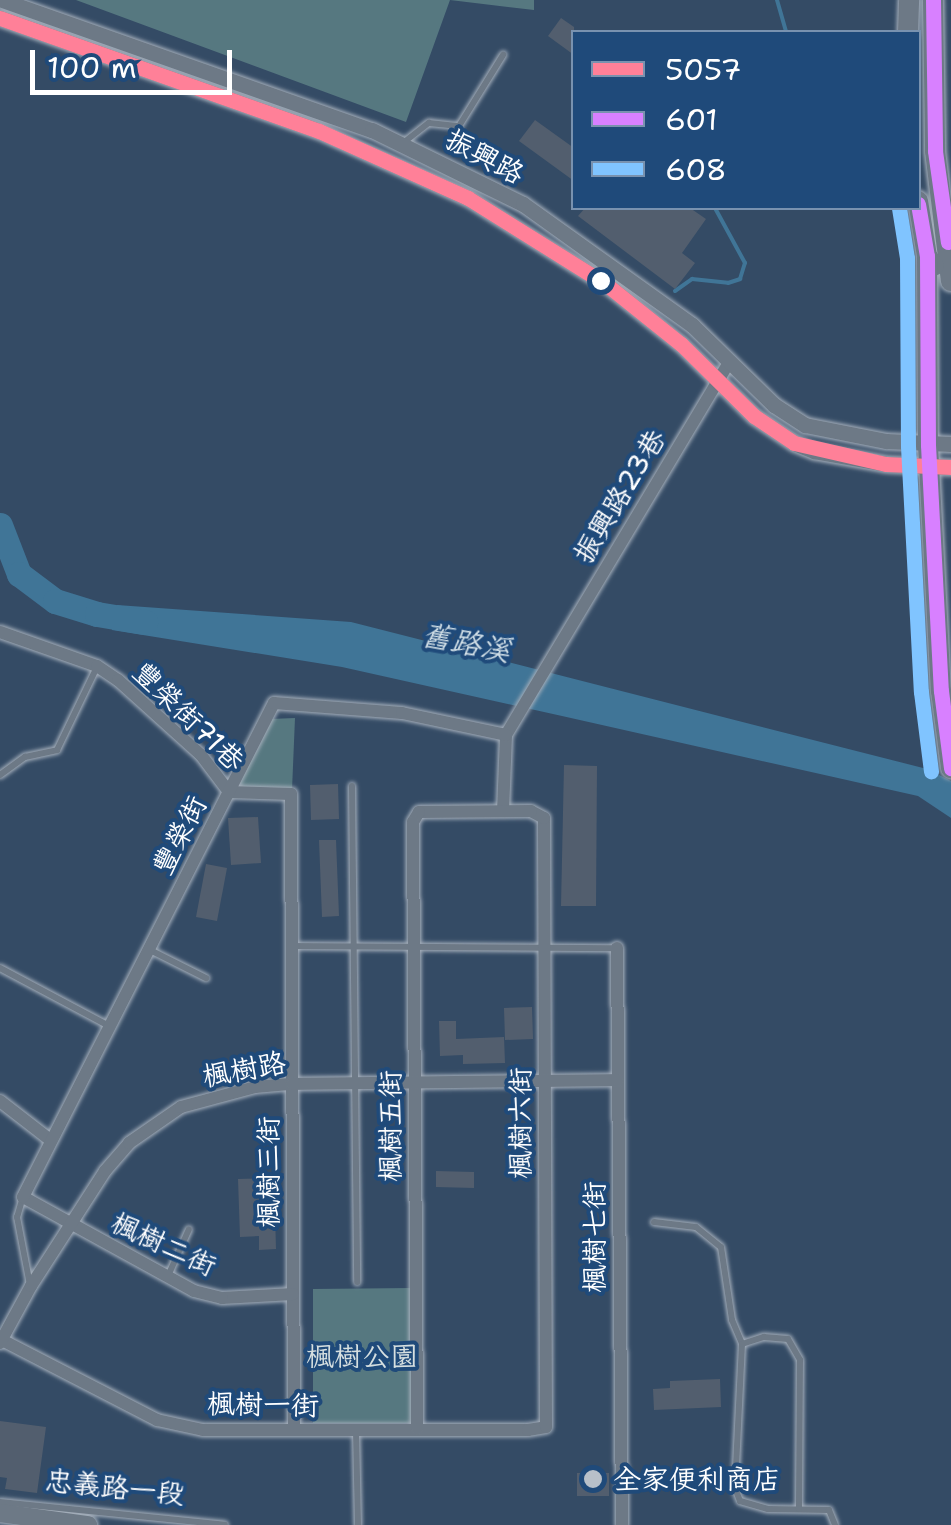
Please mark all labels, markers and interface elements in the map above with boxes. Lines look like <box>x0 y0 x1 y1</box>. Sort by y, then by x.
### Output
scale bar <box>35 30 238 92</box>
legend <box>571 30 921 210</box>
text: 100 m <box>47 47 137 88</box>
text: 5057 <box>665 49 742 90</box>
text: 601 <box>665 99 718 140</box>
street label: 振興路 <box>440 121 530 191</box>
text: 608 <box>665 149 727 190</box>
unlabelled marker <box>591 271 611 291</box>
street label: 振興路23巷 <box>566 423 672 569</box>
water label: 舊路溪 <box>418 617 514 669</box>
street label: 豐榮街71巷 <box>126 655 252 777</box>
street label: 豐榮街 <box>145 790 213 880</box>
street label: 楓樹路 <box>200 1045 288 1093</box>
street label: 楓樹六街 <box>503 1067 537 1179</box>
street label: 楓樹五街 <box>373 1070 407 1182</box>
street label: 楓樹三街 <box>251 1116 285 1228</box>
street label: 楓樹七街 <box>577 1181 611 1293</box>
street label: 楓樹二街 <box>106 1205 222 1283</box>
park label: 楓樹公園 <box>306 1339 418 1373</box>
street label: 楓樹一街 <box>207 1386 319 1422</box>
place label: 全家便利商店 <box>613 1462 781 1496</box>
street label: 忠義路一段 <box>44 1463 186 1511</box>
marker: 全家便利商店 <box>582 1468 604 1490</box>

